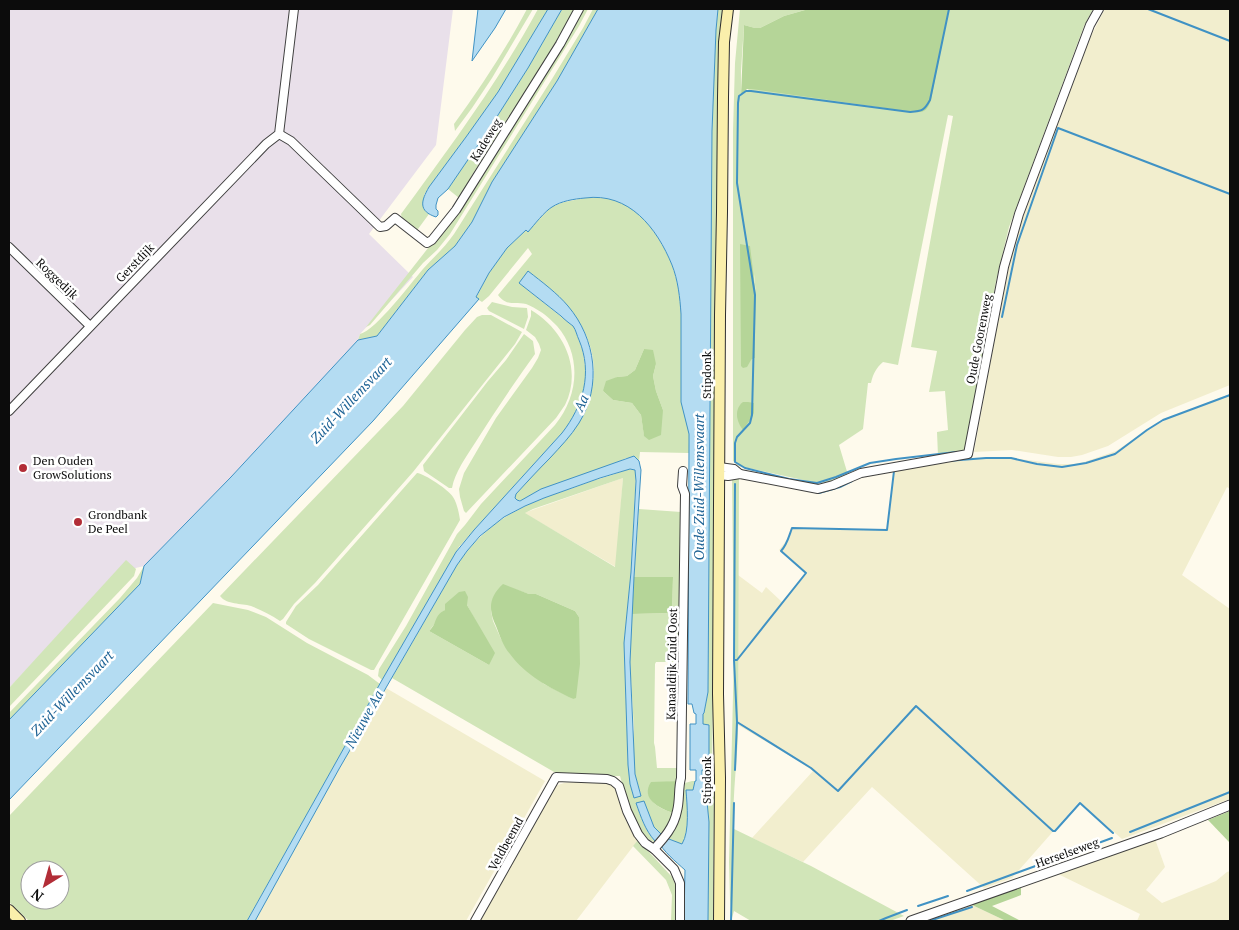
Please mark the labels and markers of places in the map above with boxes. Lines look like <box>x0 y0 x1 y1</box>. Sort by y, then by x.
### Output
place label: Den Ouden GrowSolutions <box>33 453 112 482</box>
marker: Den Ouden GrowSolutions <box>17 462 29 474</box>
place label: Grondbank De Peel <box>88 507 148 536</box>
marker: Grondbank De Peel <box>72 516 84 528</box>

